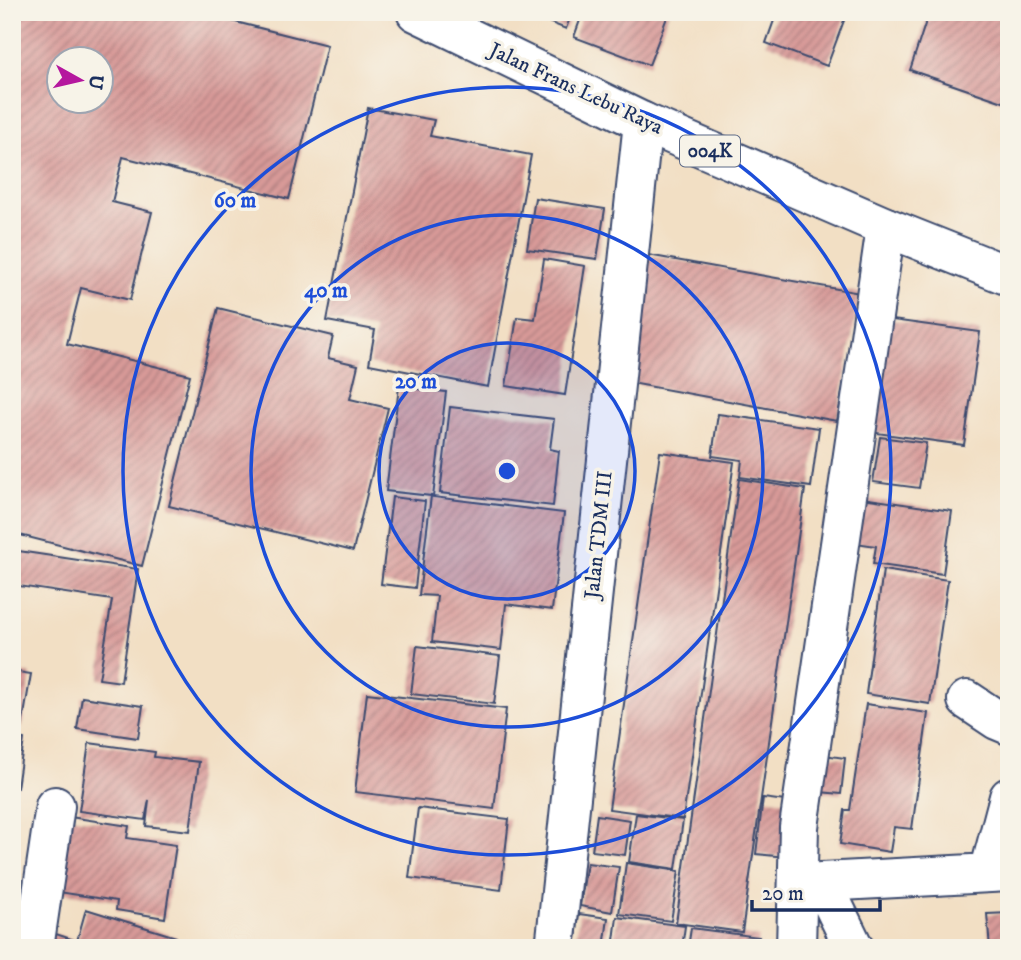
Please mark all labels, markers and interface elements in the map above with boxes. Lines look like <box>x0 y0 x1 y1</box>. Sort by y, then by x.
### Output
street label: Jalan Frans Lebu Raya <box>483 37 667 141</box>
north arrow <box>46 46 116 116</box>
text: U <box>83 73 108 91</box>
road number: 004K <box>680 136 740 167</box>
text: 60 m <box>214 188 256 214</box>
text: 40 m <box>304 278 348 304</box>
text: 20 m <box>395 369 437 395</box>
centre of rings <box>495 459 519 483</box>
street label: Jalan TDM III <box>579 470 619 602</box>
scale bar <box>752 869 879 913</box>
text: 20 m <box>762 881 804 907</box>

